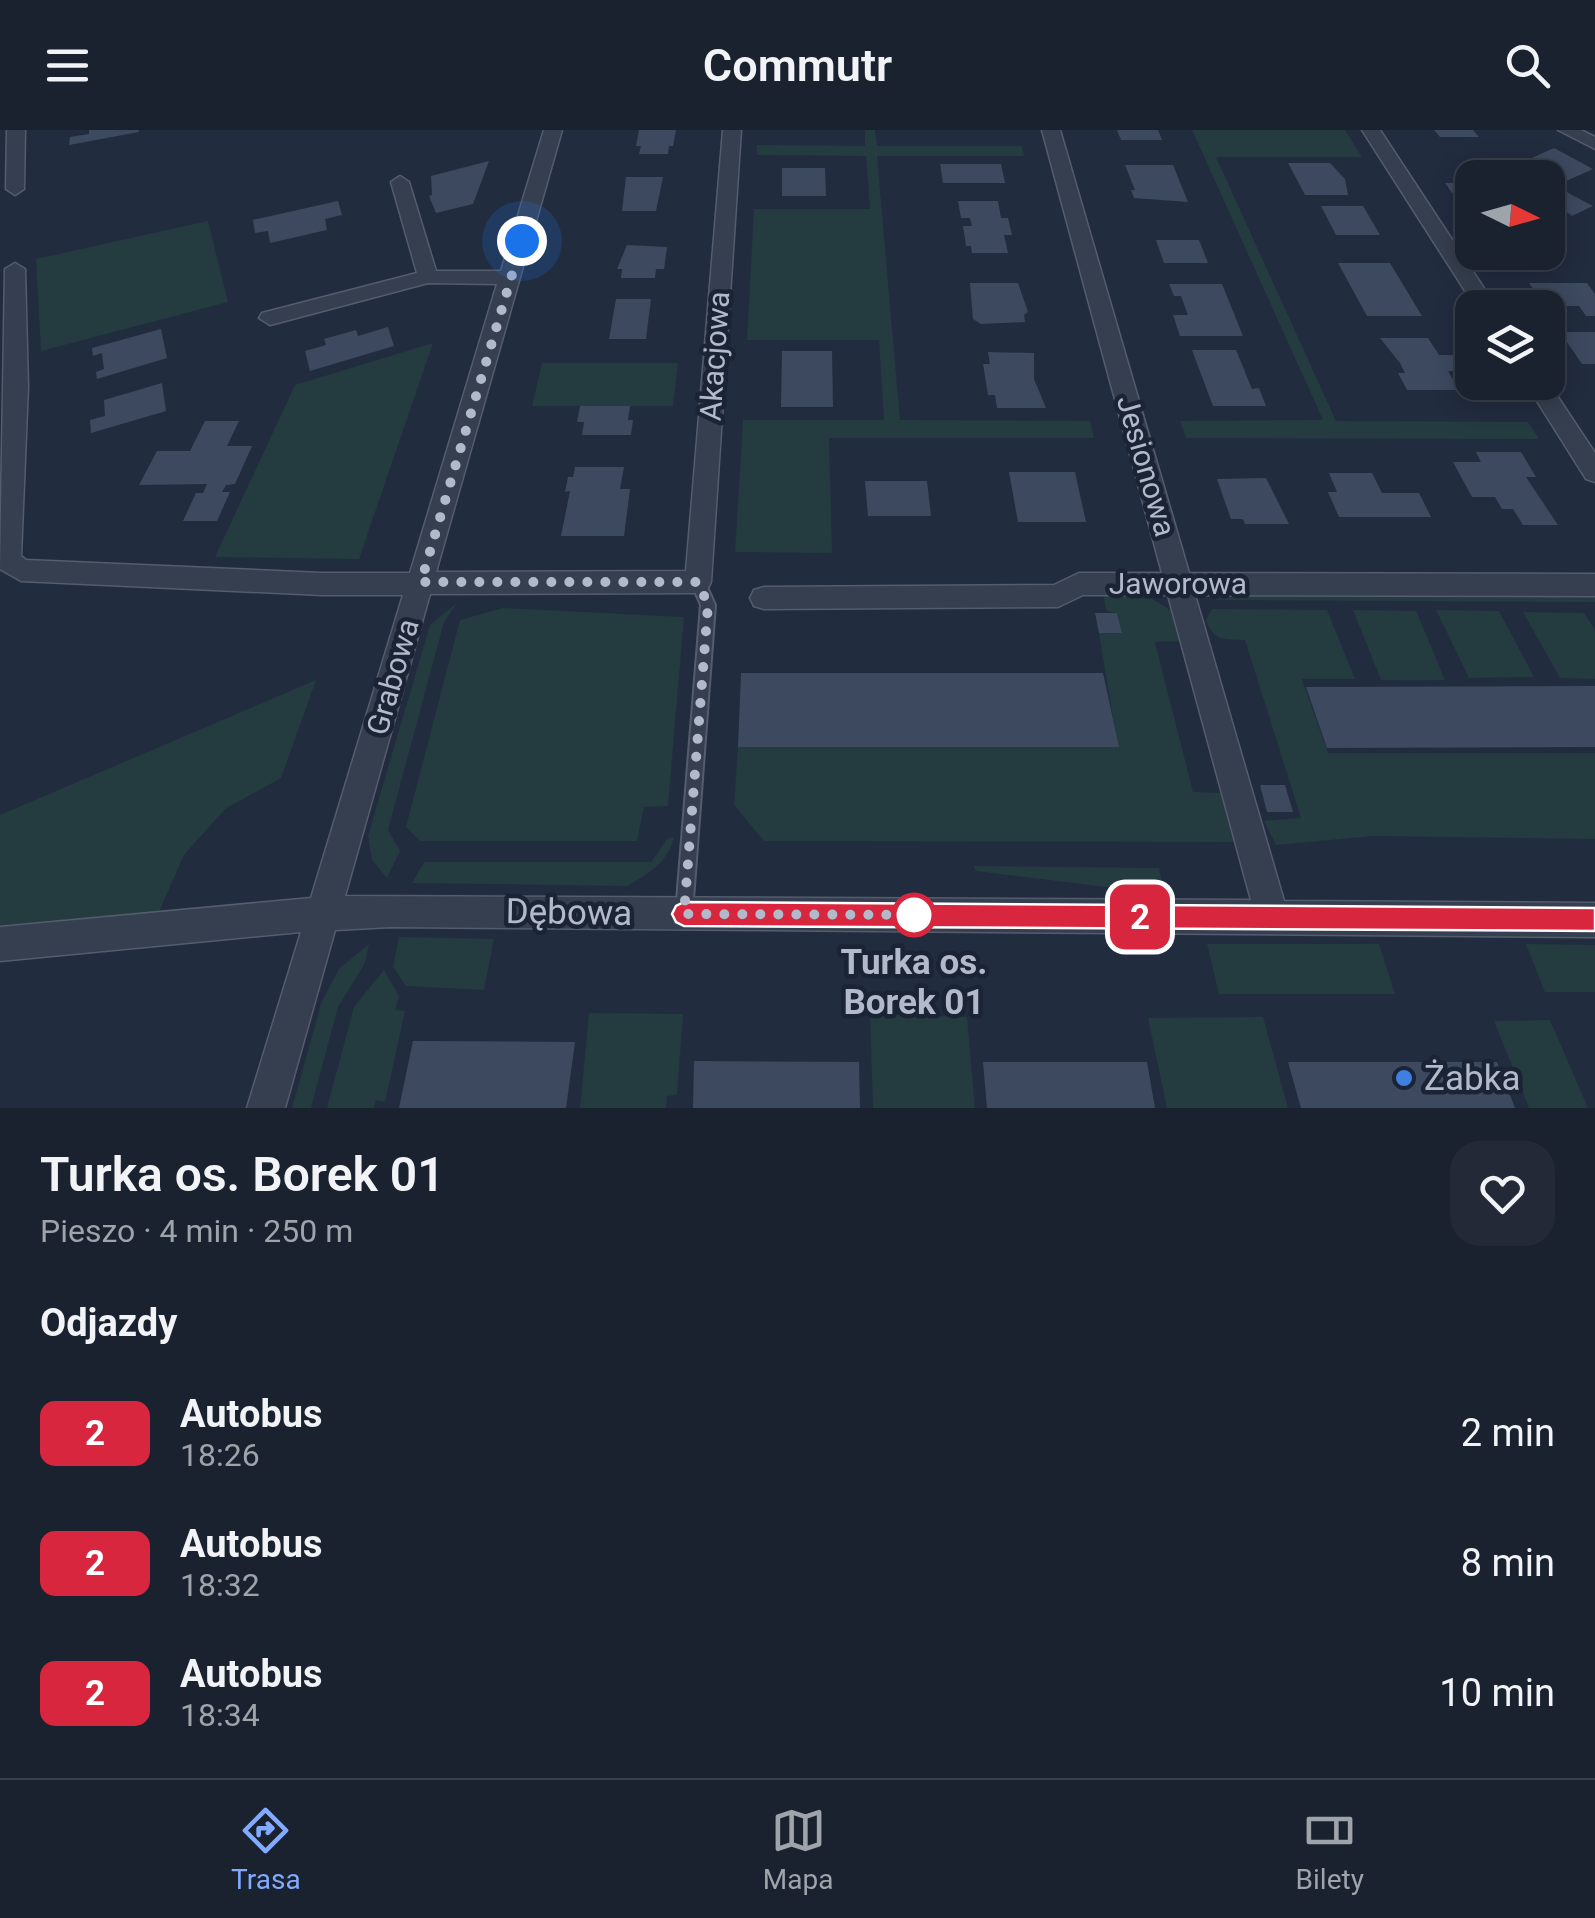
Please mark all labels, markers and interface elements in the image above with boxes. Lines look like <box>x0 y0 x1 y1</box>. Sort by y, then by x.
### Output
icon: menu <box>40 38 95 93</box>
icon: search <box>1500 38 1555 93</box>
text: Commutr <box>703 39 892 92</box>
north arrow <box>1455 160 1565 270</box>
map controls <box>1455 160 1565 400</box>
your location <box>497 216 547 266</box>
street label: Akacjowa <box>693 290 736 422</box>
button: layers <box>1455 290 1565 400</box>
street label: Jesionowa <box>1110 391 1183 540</box>
street label: Jaworowa <box>1109 566 1247 601</box>
street label: Grabowa <box>359 615 426 739</box>
line badge: 2 <box>1108 884 1172 950</box>
street label: Dębowa <box>505 891 633 934</box>
marker: Turka os. Borek 01 <box>893 894 935 936</box>
text: 2 <box>1130 897 1150 938</box>
place label: Turka os. Borek 01 <box>841 942 987 1023</box>
place label: Żabka <box>1424 1058 1520 1099</box>
marker: Żabka <box>1393 1067 1415 1089</box>
button: heart <box>1450 1141 1555 1246</box>
text: Turka os. Borek 01 <box>40 1146 445 1203</box>
text: Pieszo · 4 min · 250 m <box>40 1212 353 1250</box>
text: Odjazdy <box>40 1301 177 1345</box>
text: Autobus <box>180 1392 323 1436</box>
text: 2 min <box>1461 1411 1555 1455</box>
text: 2 <box>85 1413 105 1454</box>
text: 18:26 <box>180 1436 260 1474</box>
text: Autobus <box>180 1522 323 1566</box>
text: 8 min <box>1461 1541 1555 1585</box>
text: 2 <box>85 1543 105 1584</box>
text: 18:32 <box>180 1566 260 1604</box>
text: Autobus <box>180 1652 323 1696</box>
text: 10 min <box>1439 1671 1555 1715</box>
text: 2 <box>85 1673 105 1714</box>
text: 18:34 <box>180 1696 260 1734</box>
tab: Trasa <box>231 1803 301 1896</box>
tab: Mapa <box>763 1803 833 1896</box>
tab: Bilety <box>1296 1803 1364 1896</box>

